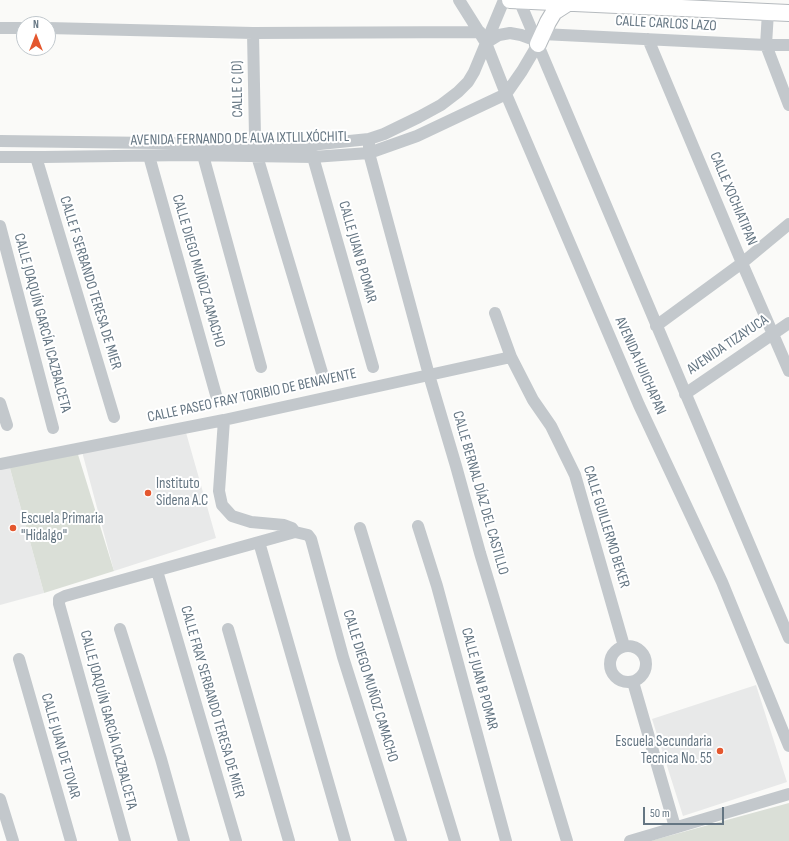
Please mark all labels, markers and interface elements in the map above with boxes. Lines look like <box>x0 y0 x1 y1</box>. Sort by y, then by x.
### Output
street label: CALLE CARLOS LAZO <box>615 12 717 36</box>
north arrow <box>16 16 56 56</box>
text: N <box>33 18 39 31</box>
street label: CALLE C (D) <box>229 60 247 118</box>
street label: AVENIDA FERNANDO DE ALVA IXTLILXÓCHITL <box>131 128 349 150</box>
street label: CALLE XOCHIATIPAN <box>705 150 761 248</box>
street label: CALLE DIEGO MUÑOZ CAMACHO <box>168 193 228 349</box>
street label: CALLE F SERBANDO TERESA DE MIER <box>55 194 125 372</box>
street label: CALLE JUAN B POMAR <box>334 199 380 305</box>
street label: CALLE JOAQUÍN GARCÍA ICAZBALCETA <box>9 231 75 415</box>
street label: AVENIDA TIZAYUCA <box>684 311 772 379</box>
street label: AVENIDA HUICHAPAN <box>610 314 670 418</box>
street label: CALLE PASEO FRAY TORIBIO DE BENAVENTE <box>146 365 358 427</box>
street label: CALLE BERNAL DÍAZ DEL CASTILLO <box>448 409 512 577</box>
street label: CALLE GUILLERMO BEKER <box>579 464 633 590</box>
place label: Instituto Sidena A.C <box>156 475 208 510</box>
marker: Instituto Sidena A.C <box>143 488 153 498</box>
place label: Escuela Primaria "Hidalgo" <box>21 510 104 545</box>
marker: Escuela Primaria "Hidalgo" <box>8 523 18 533</box>
street label: CALLE FRAY SERBANDO TERESA DE MIER <box>176 604 248 800</box>
street label: CALLE DIEGO MUÑOZ CAMACHO <box>338 608 402 764</box>
street label: CALLE JUAN B POMAR <box>457 626 501 732</box>
street label: CALLE JOAQUÍN GARCÍA ICAZBALCETA <box>75 628 141 812</box>
street label: CALLE JUAN DE TOVAR <box>36 691 84 801</box>
place label: Escuela Secundaria Tecnica No. 55 <box>615 733 712 768</box>
marker: Escuela Secundaria Tecnica No. 55 <box>715 746 725 756</box>
scale bar <box>645 799 726 825</box>
text: 50 m <box>650 806 670 821</box>

